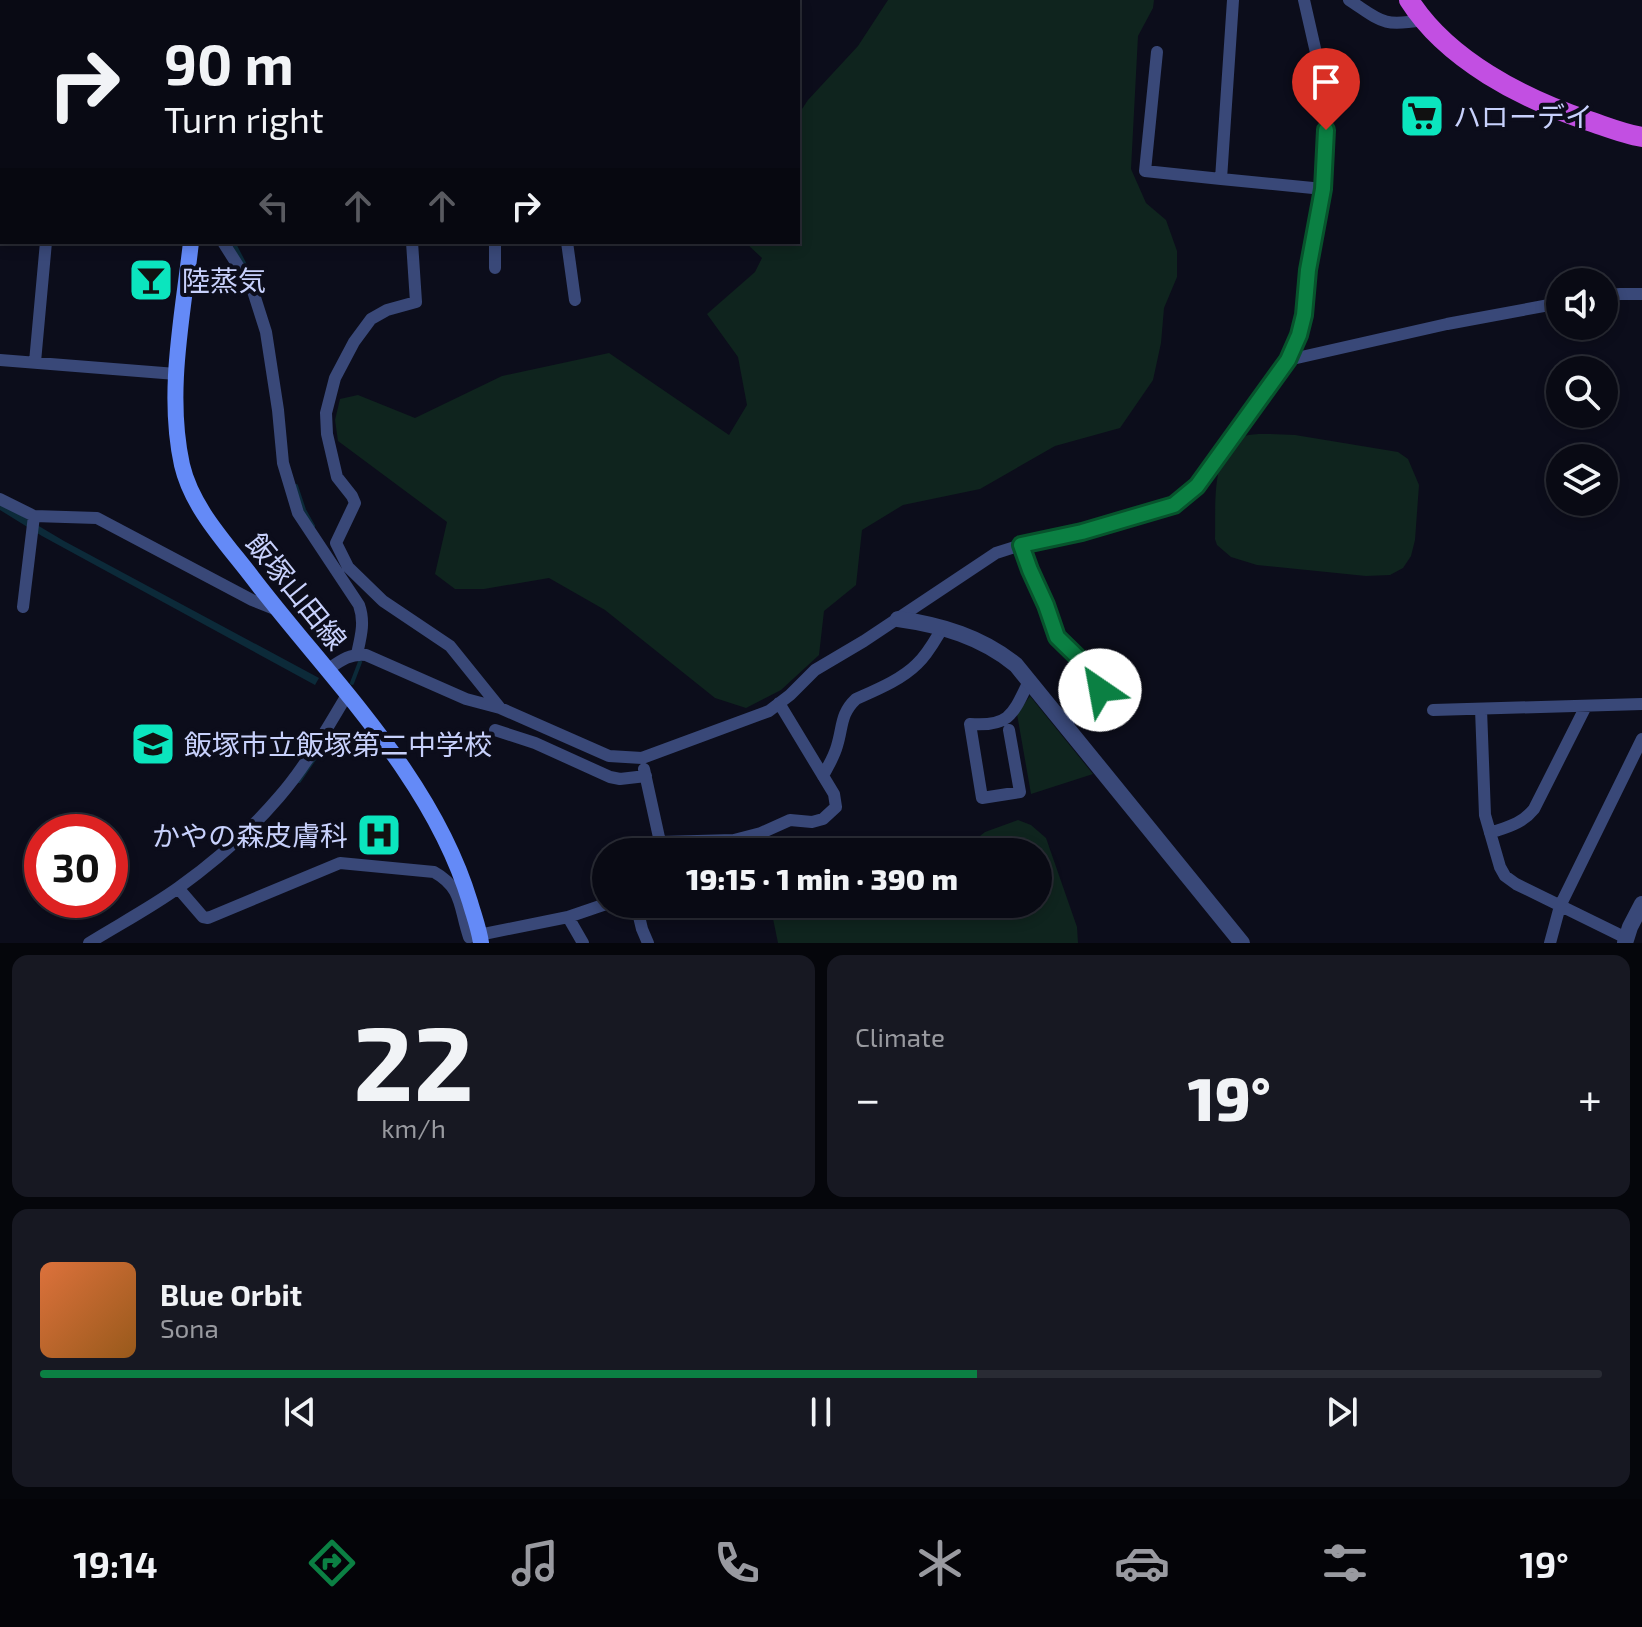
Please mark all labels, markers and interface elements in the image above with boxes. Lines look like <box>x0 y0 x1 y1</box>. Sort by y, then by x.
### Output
text: 90 m <box>164 29 294 96</box>
icon: right <box>32 32 136 136</box>
pin <box>1292 48 1360 130</box>
icon: arrive <box>1304 60 1348 104</box>
supermarket icon: ハローデイ <box>1398 92 1446 140</box>
text: Turn right <box>164 97 324 140</box>
place label: ハローデイ <box>1453 99 1593 133</box>
icon: left <box>252 184 296 228</box>
icon: ahead <box>336 184 380 228</box>
icon: ahead <box>420 184 464 228</box>
icon: right <box>504 184 548 228</box>
bar icon: 陸蒸気 <box>127 256 175 304</box>
place label: 陸蒸気 <box>182 263 266 297</box>
map controls <box>1546 268 1618 516</box>
button: sound <box>1546 268 1618 340</box>
button: search <box>1546 356 1618 428</box>
button: layers <box>1546 444 1618 516</box>
street label: 飯塚山田線 <box>240 526 354 656</box>
position arrow <box>1058 648 1142 732</box>
school or university icon: 飯塚市立飯塚第二中学校 <box>129 720 177 768</box>
place label: 飯塚市立飯塚第二中学校 <box>184 727 492 761</box>
hospital icon: かやの森皮膚科 <box>355 811 403 859</box>
speed limit sign: 30 <box>24 814 128 918</box>
place label: かやの森皮膚科 <box>152 818 348 852</box>
text: 19:15 · 1 min · 390 m <box>686 860 958 896</box>
text: 22 <box>353 997 474 1122</box>
text: Climate <box>855 1021 945 1052</box>
text: 19° <box>1188 1061 1271 1133</box>
text: − <box>855 1071 881 1124</box>
text: + <box>1578 1071 1602 1124</box>
text: km/h <box>381 1112 446 1143</box>
text: Blue Orbit <box>160 1276 302 1312</box>
text: Sona <box>160 1312 219 1343</box>
icon: previous <box>278 1390 322 1434</box>
icon: pause <box>799 1390 843 1434</box>
icon: next <box>1320 1390 1364 1434</box>
icon: directions <box>304 1535 360 1591</box>
icon: music <box>507 1535 563 1591</box>
icon: phone <box>709 1535 765 1591</box>
icon: climate <box>912 1535 968 1591</box>
icon: car <box>1114 1535 1170 1591</box>
icon: filters <box>1317 1535 1373 1591</box>
text: 19:14 <box>73 1542 158 1585</box>
text: 19° <box>1520 1542 1569 1585</box>

